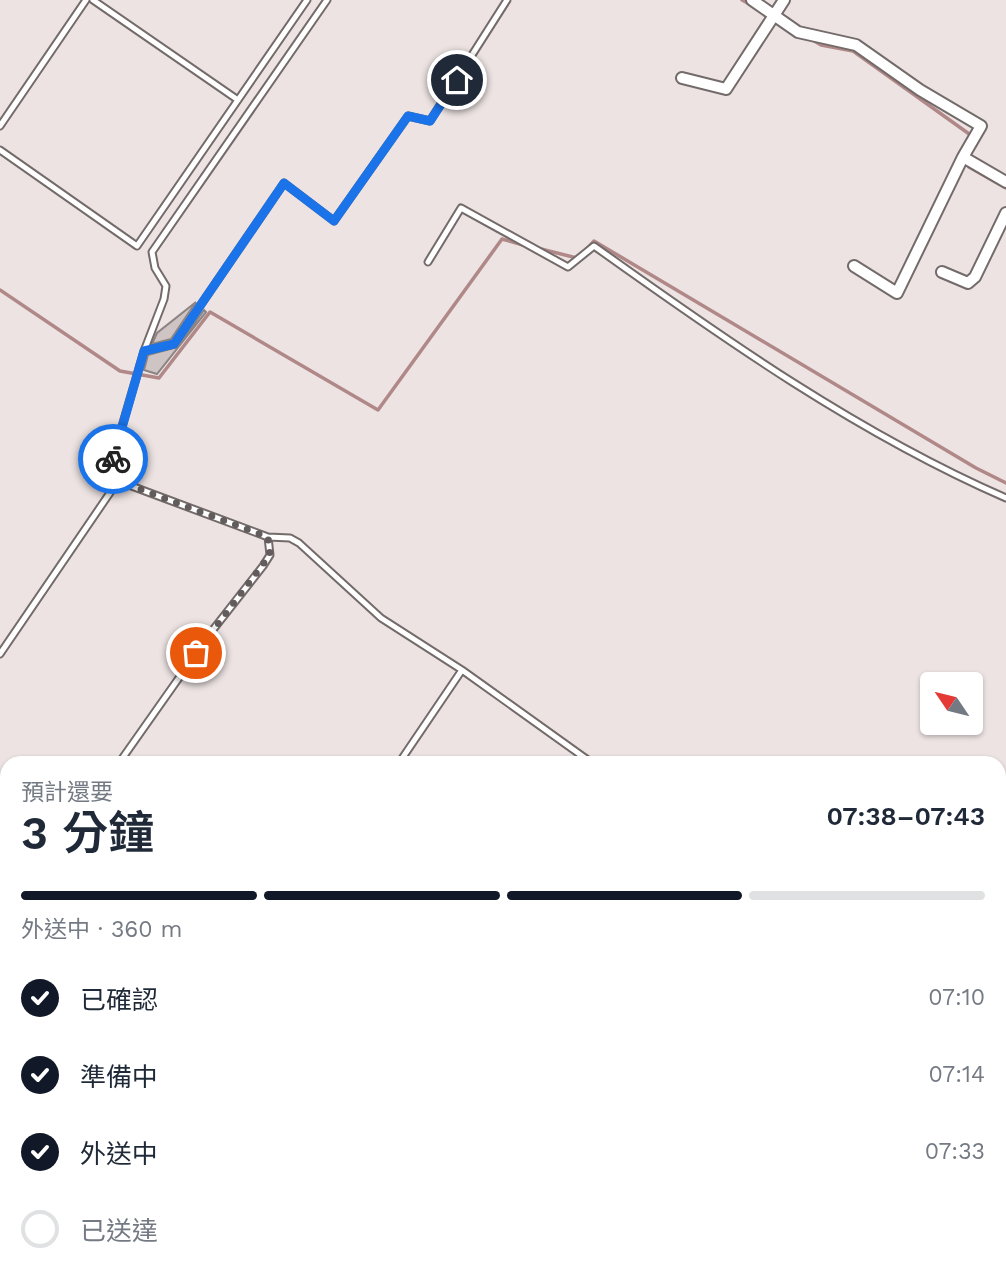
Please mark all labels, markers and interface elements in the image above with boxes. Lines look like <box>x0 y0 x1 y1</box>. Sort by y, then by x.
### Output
pin <box>427 50 487 110</box>
icon: home <box>438 61 476 99</box>
courier <box>78 424 148 494</box>
icon: bike <box>94 440 132 478</box>
pin <box>166 623 226 683</box>
icon: bag <box>177 634 215 672</box>
north arrow <box>920 672 984 735</box>
map controls <box>920 672 983 735</box>
text: 預計還要 <box>21 779 113 806</box>
text: 07:38–07:43 <box>826 801 985 831</box>
text: 3 分鐘 <box>21 806 154 860</box>
text: 外送中 · 360 m <box>21 916 182 943</box>
icon: check <box>21 979 59 1017</box>
text: 07:10 <box>928 984 985 1011</box>
text: 已確認 <box>80 985 158 1015</box>
icon: check <box>21 1056 59 1094</box>
text: 07:14 <box>928 1061 985 1088</box>
text: 準備中 <box>80 1062 158 1092</box>
icon: check <box>21 1133 59 1171</box>
text: 07:33 <box>925 1138 985 1165</box>
text: 外送中 <box>80 1139 158 1169</box>
text: 已送達 <box>80 1216 158 1246</box>

